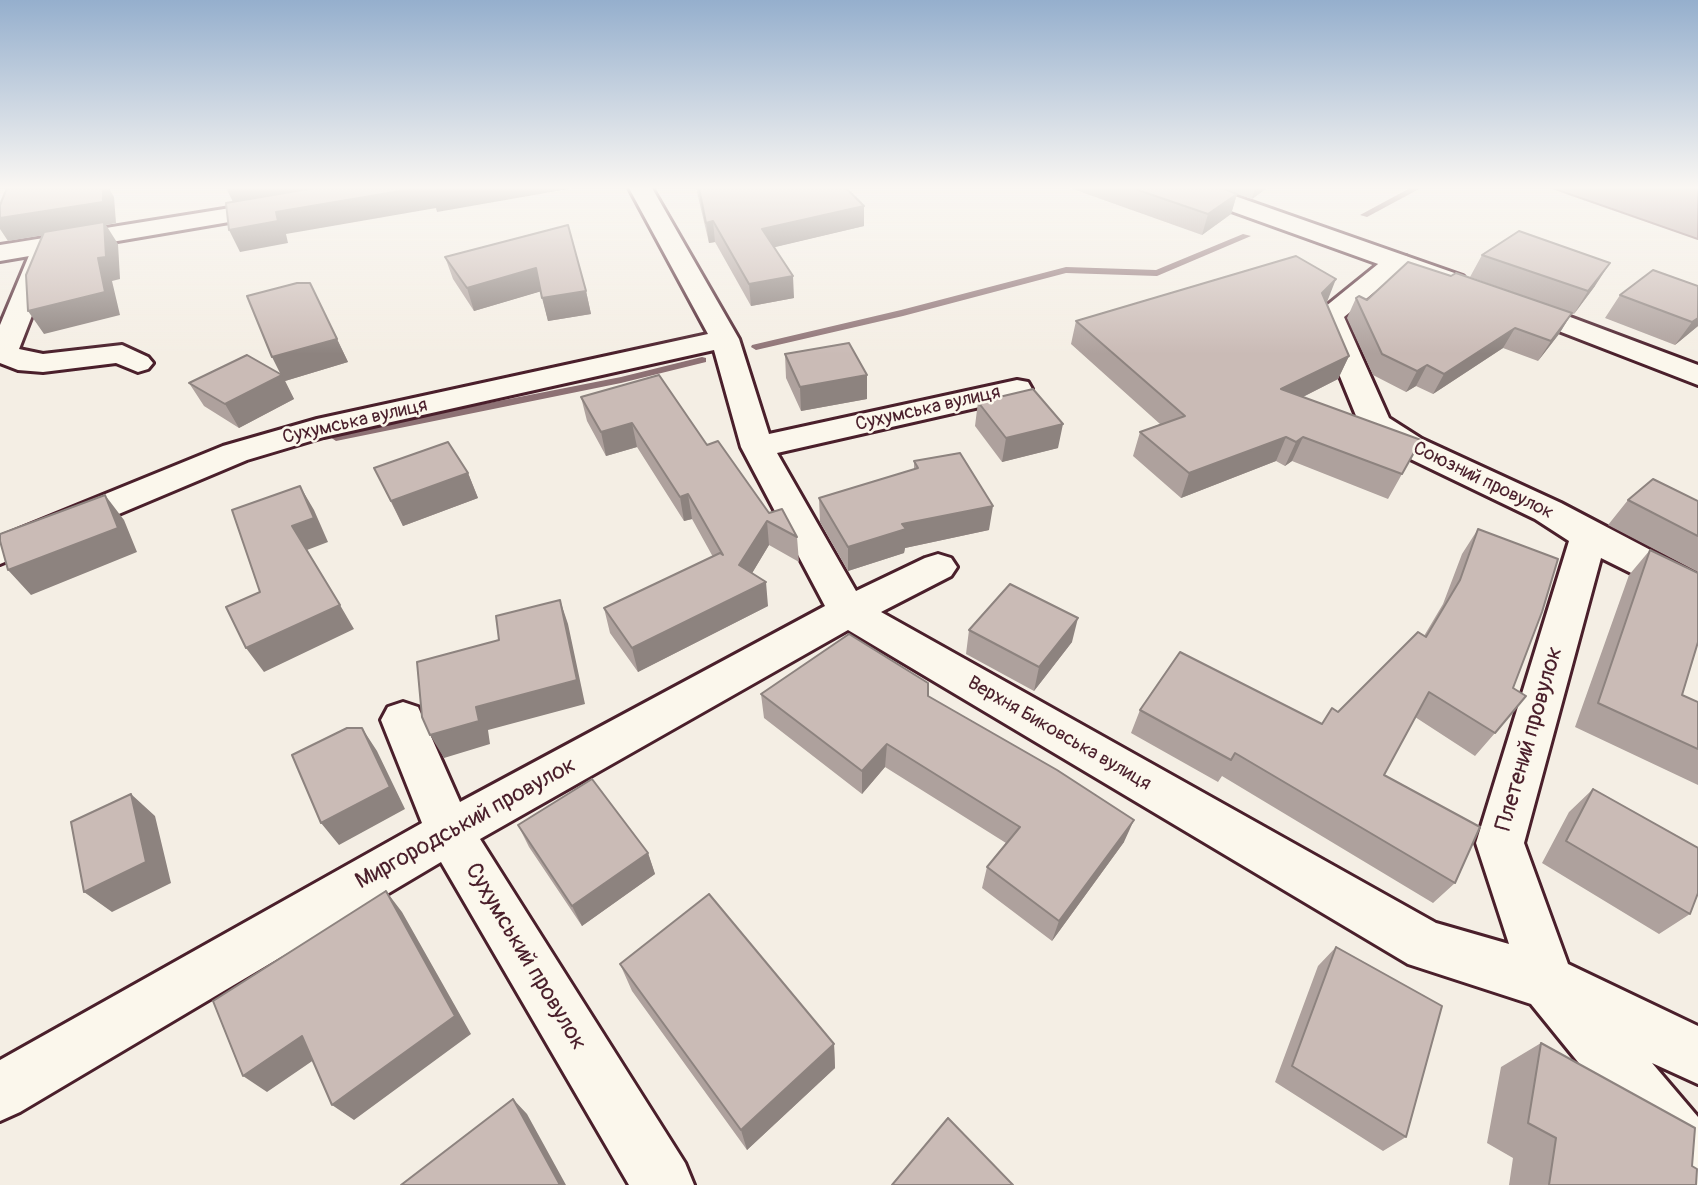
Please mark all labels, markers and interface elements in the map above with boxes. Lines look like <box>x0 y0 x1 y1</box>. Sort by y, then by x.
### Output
street label: Сухумська вулиця <box>853 381 1003 437</box>
street label: Сухумська вулиця <box>280 394 430 450</box>
street label: Союзний провулок <box>1409 437 1557 525</box>
street label: Плетений провулок <box>1491 644 1569 834</box>
street label: Верхня Биковська вулиця <box>963 672 1155 796</box>
street label: Миргородський провулок <box>351 752 581 896</box>
street label: Сухумський провулок <box>458 858 592 1056</box>

